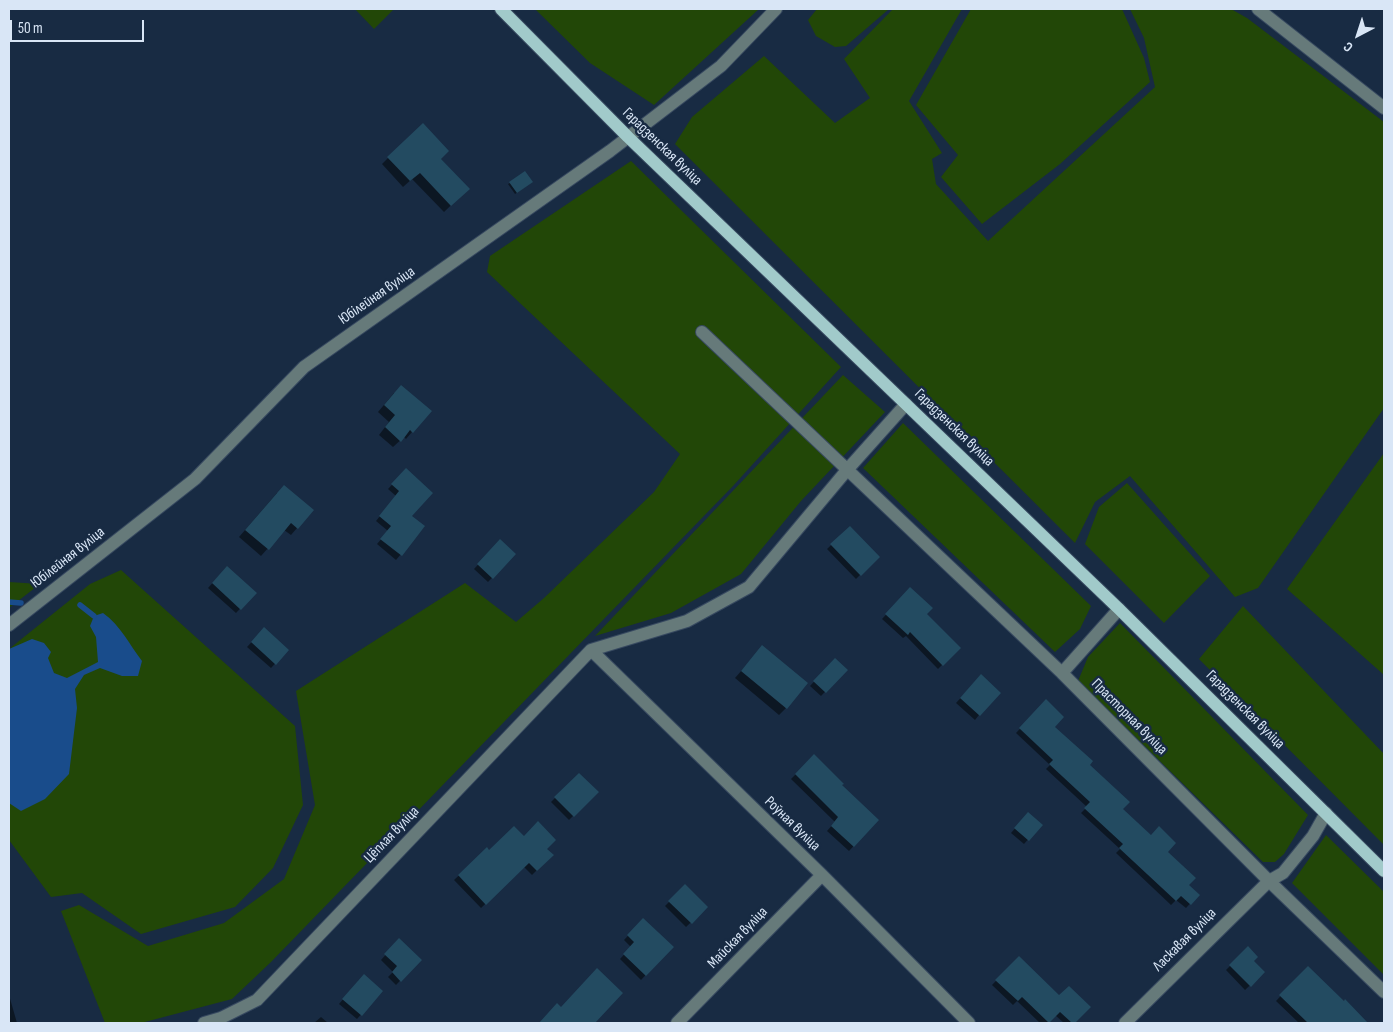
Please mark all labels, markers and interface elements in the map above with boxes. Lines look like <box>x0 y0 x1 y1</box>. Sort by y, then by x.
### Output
scale bar <box>12 10 146 42</box>
north arrow <box>1333 10 1383 60</box>
text: 50 m <box>18 19 43 38</box>
text: С <box>1340 38 1356 56</box>
street label: Гарадзенская вуліца <box>618 104 706 190</box>
street label: Юбілейная вуліца <box>335 263 419 329</box>
street label: Гарадзенская вуліца <box>910 385 998 471</box>
street label: Юбілейная вуліца <box>27 523 109 593</box>
street label: Гарадзенская вуліца <box>1202 667 1288 753</box>
street label: Прасторная вуліца <box>1087 675 1171 759</box>
street label: Роўная вуліца <box>760 793 824 855</box>
street label: Цёплая вуліца <box>361 803 423 867</box>
street label: Майская вуліца <box>704 903 772 973</box>
street label: Ласкавая вуліца <box>1150 905 1220 975</box>

